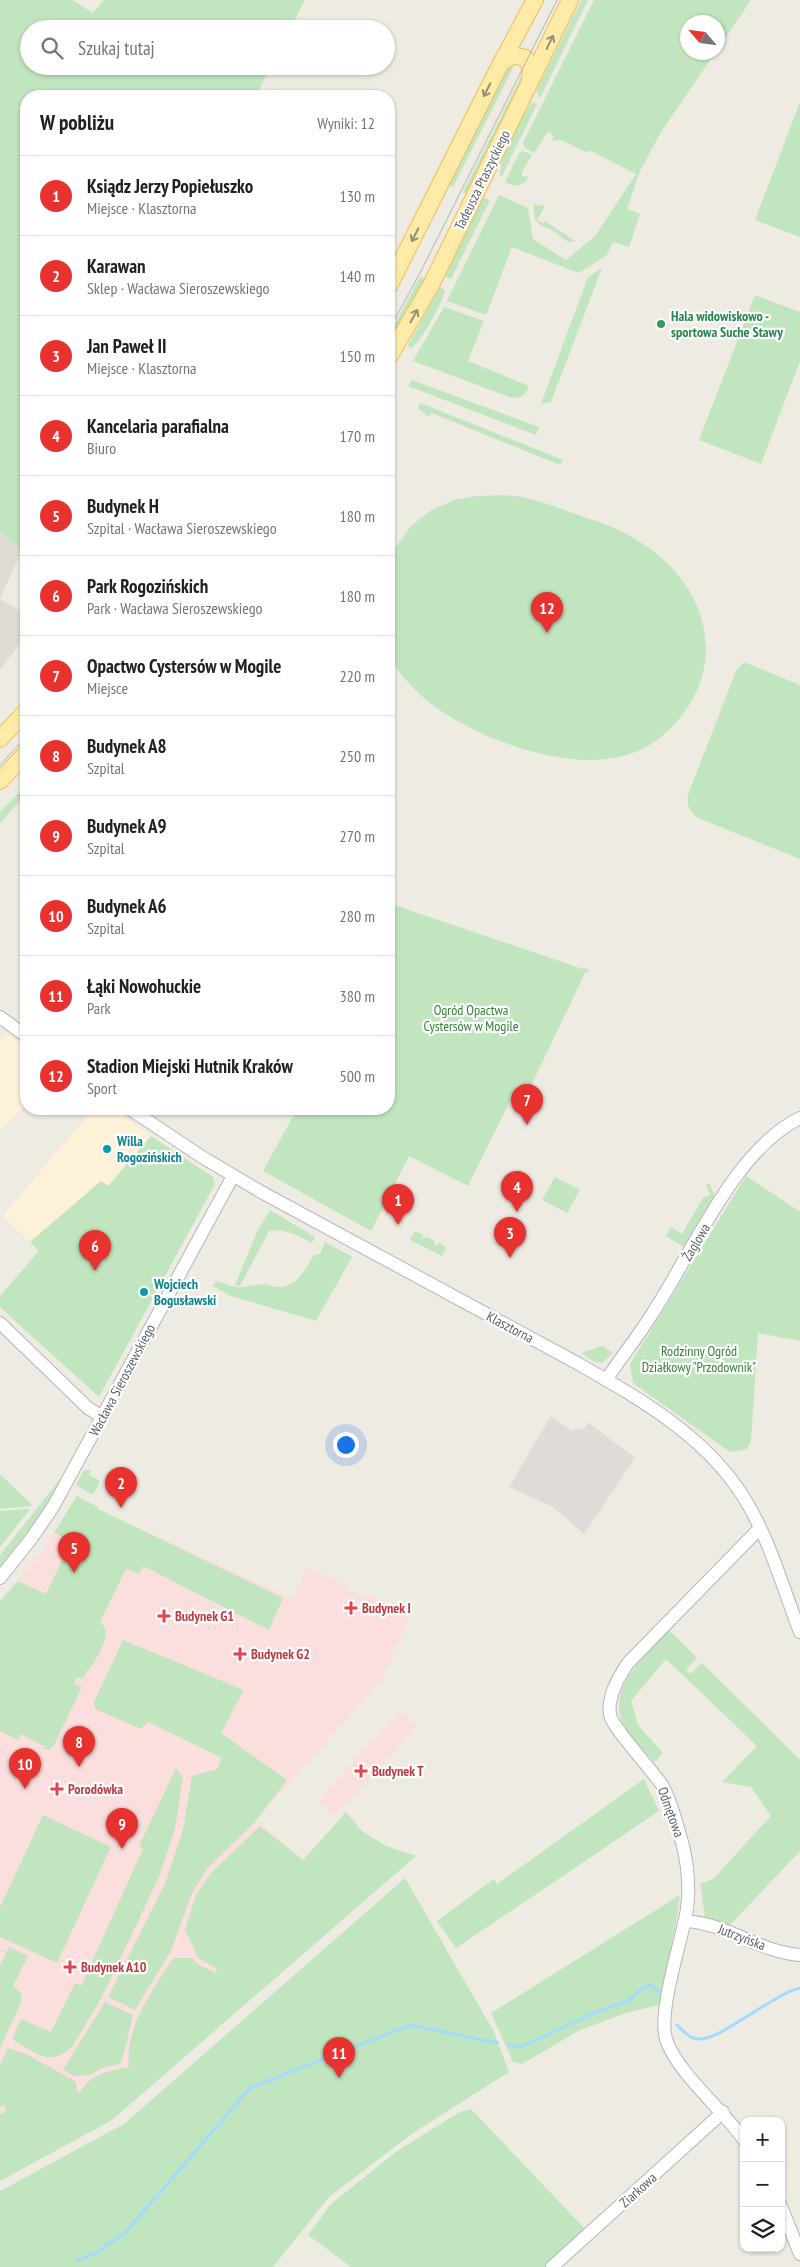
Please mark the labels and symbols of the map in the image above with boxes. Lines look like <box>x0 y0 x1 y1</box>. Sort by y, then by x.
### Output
north arrow <box>680 15 725 60</box>
one-way arrow <box>545 34 555 49</box>
one-way arrow <box>482 82 491 97</box>
street label: Tadeusza Ptaszyckiego <box>450 127 514 233</box>
one-way arrow <box>410 227 419 242</box>
place label: Hala widowiskowo - sportowa Suche Stawy <box>671 307 783 341</box>
one-way arrow <box>410 309 420 323</box>
marker: Hala widowiskowo - sportowa Suche Stawy <box>655 318 667 330</box>
pin: 12 <box>531 592 563 633</box>
park label: Ogród Opactwa Cystersów w Mogile <box>424 1001 519 1035</box>
pin: 7 <box>511 1084 543 1125</box>
place label: Willa Rogozińskich <box>116 1132 182 1166</box>
marker: Willa Rogozińskich <box>101 1143 113 1155</box>
pin: 4 <box>501 1171 533 1212</box>
pin: 1 <box>382 1184 414 1225</box>
pin: 3 <box>494 1217 526 1258</box>
street label: Żaglowa <box>678 1220 714 1264</box>
pin: 6 <box>79 1230 111 1271</box>
place label: Wojciech Bogusławski <box>153 1275 216 1309</box>
marker: Wojciech Bogusławski <box>138 1286 150 1298</box>
street label: Klasztorna <box>483 1307 537 1347</box>
street label: Wacława Sieroszewskiego <box>85 1321 159 1439</box>
park label: Rodzinny Ogród Działkowy "Przodownik" <box>642 1342 756 1376</box>
your location <box>333 1432 359 1458</box>
pin: 2 <box>105 1467 137 1508</box>
pin: 5 <box>58 1532 90 1573</box>
place label: Budynek I <box>362 1599 411 1617</box>
marker: Budynek I <box>344 1601 358 1615</box>
place label: Budynek G1 <box>175 1607 234 1625</box>
marker: Budynek G1 <box>157 1609 171 1623</box>
place label: Budynek G2 <box>251 1645 310 1663</box>
marker: Budynek G2 <box>233 1647 247 1661</box>
pin: 8 <box>63 1726 95 1767</box>
pin: 10 <box>9 1748 41 1789</box>
place label: Budynek T <box>372 1762 424 1780</box>
marker: Budynek T <box>354 1764 368 1778</box>
place label: Porodówka <box>68 1780 123 1798</box>
marker: Porodówka <box>50 1782 64 1796</box>
street label: Odmętowa <box>654 1784 688 1840</box>
pin: 9 <box>106 1808 138 1849</box>
street label: Jutrzyńska <box>715 1919 768 1954</box>
place label: Budynek A10 <box>81 1958 147 1976</box>
marker: Budynek A10 <box>63 1960 77 1974</box>
pin: 11 <box>323 2037 355 2078</box>
street label: Ziarkowa <box>616 2169 660 2211</box>

